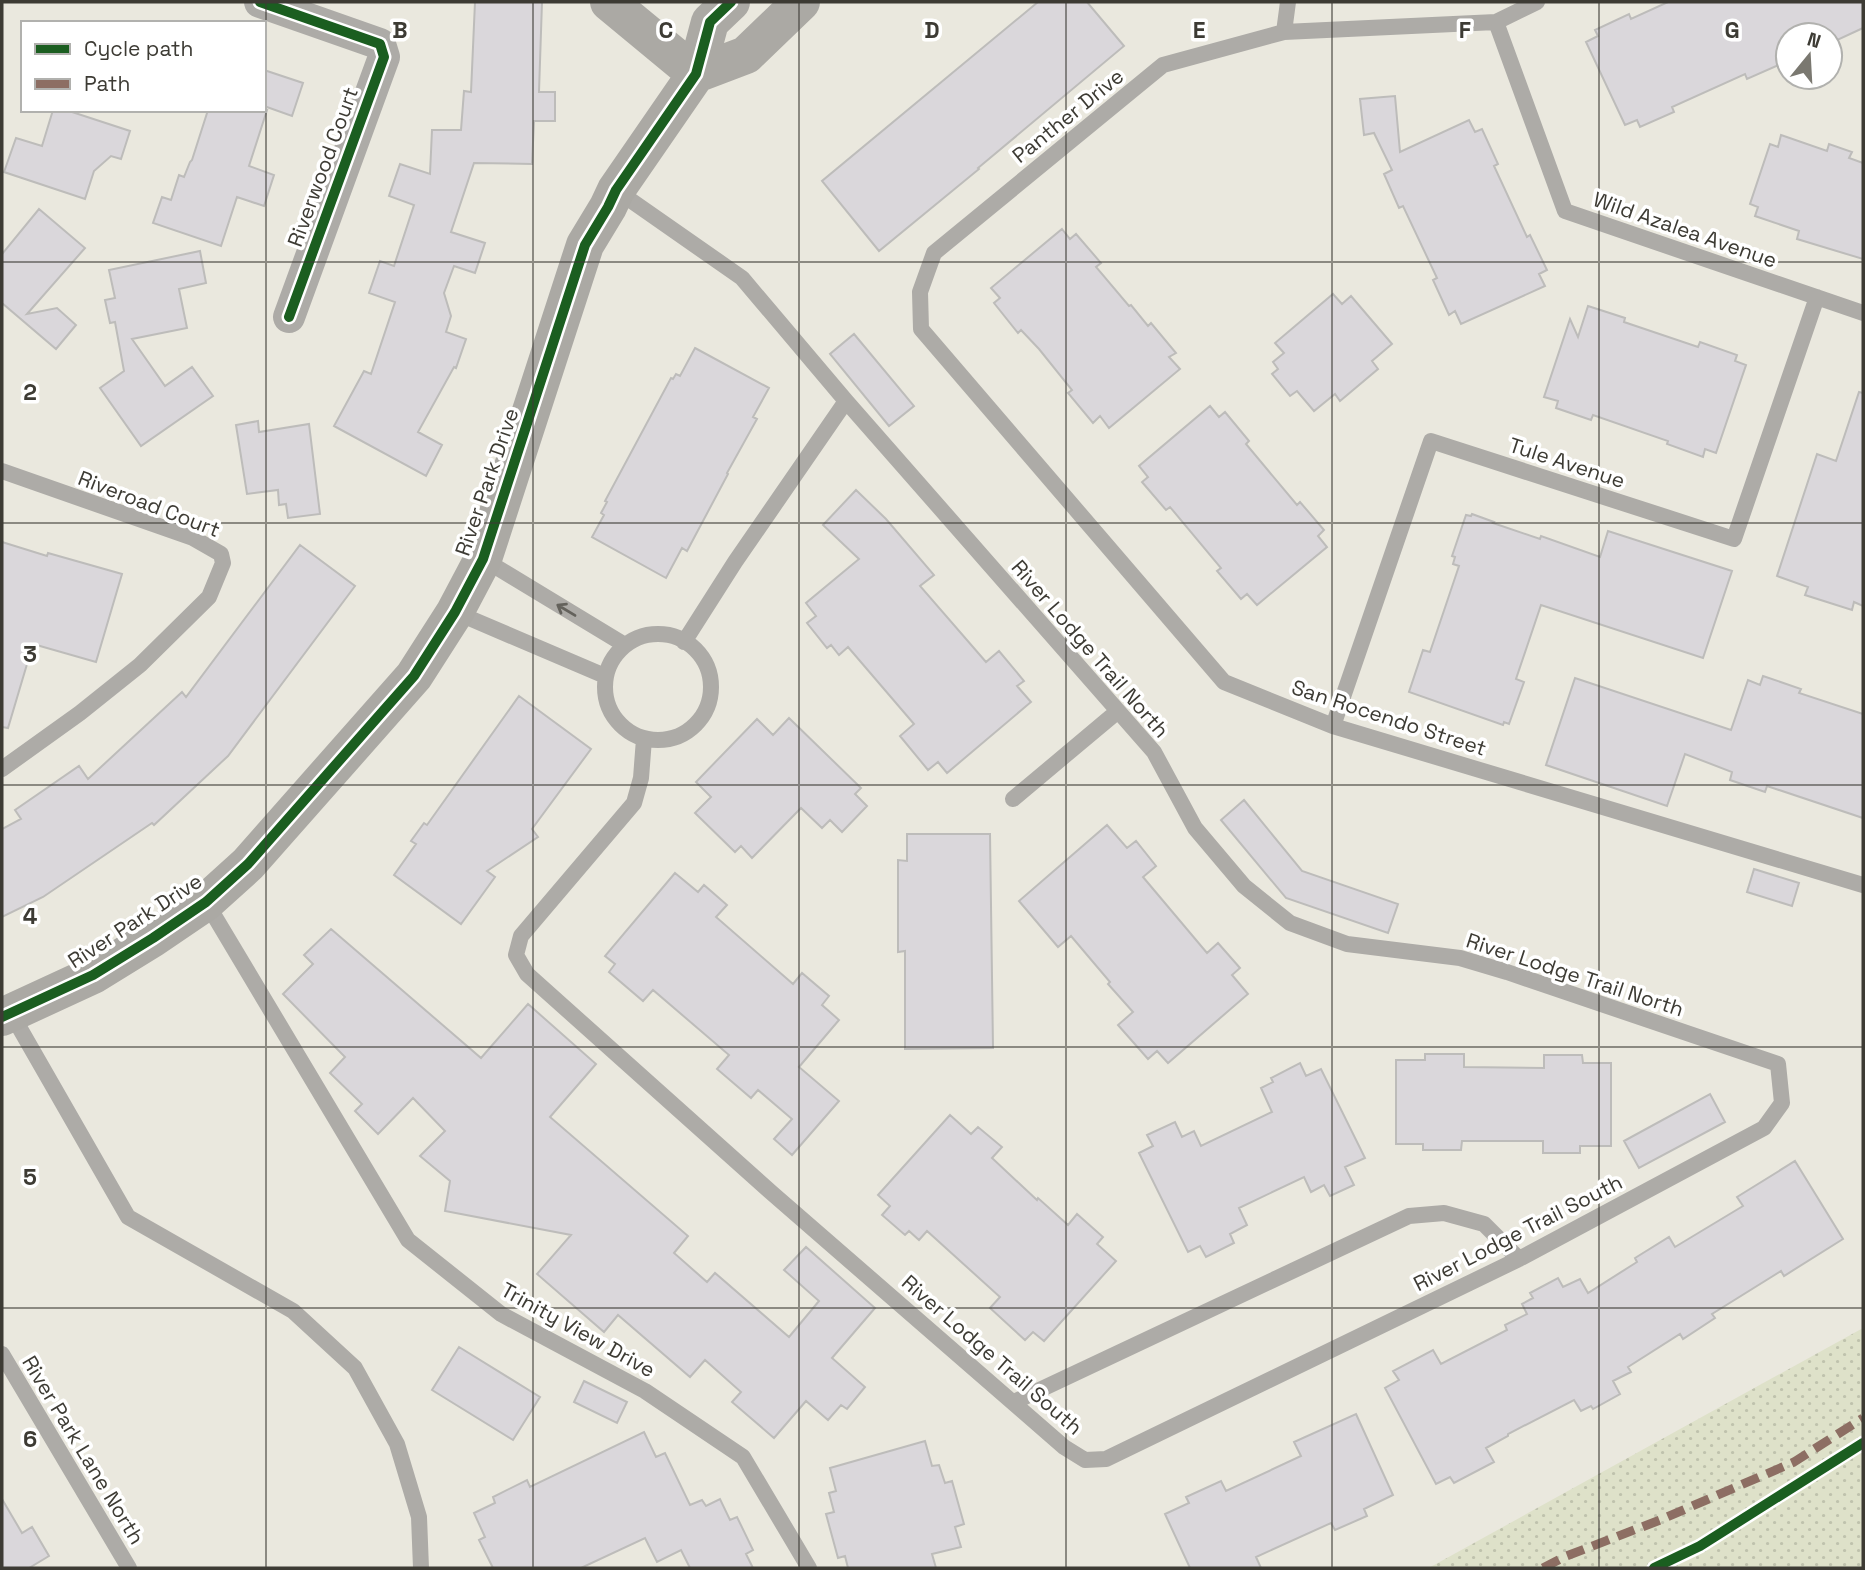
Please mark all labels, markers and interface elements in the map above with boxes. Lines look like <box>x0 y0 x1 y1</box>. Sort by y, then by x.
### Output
text: B <box>392 15 408 45</box>
text: C <box>659 15 673 45</box>
text: D <box>924 15 940 45</box>
text: E <box>1193 15 1205 45</box>
text: F <box>1459 15 1471 45</box>
text: G <box>1724 15 1740 45</box>
legend <box>21 21 266 112</box>
north arrow <box>1774 21 1844 91</box>
text: N <box>1804 26 1824 54</box>
text: Cycle path <box>84 35 193 62</box>
street label: Panther Drive <box>1006 62 1129 169</box>
text: Path <box>84 70 130 97</box>
street label: Riverwood Court <box>281 83 364 250</box>
street label: Wild Azalea Avenue <box>1590 185 1781 274</box>
text: 2 <box>23 377 37 407</box>
street label: River Park Drive <box>449 404 524 559</box>
street label: Tule Avenue <box>1506 431 1629 494</box>
street label: Riveroad Court <box>74 464 224 543</box>
street label: River Lodge Trail North <box>1006 554 1175 743</box>
one-way arrow <box>557 602 577 616</box>
text: 3 <box>23 639 37 669</box>
street label: San Rocendo Street <box>1288 673 1490 762</box>
street label: River Park Drive <box>63 867 207 974</box>
text: 4 <box>23 901 38 931</box>
street label: River Lodge Trail North <box>1463 927 1687 1022</box>
text: 5 <box>23 1162 37 1192</box>
street label: River Lodge Trail South <box>1409 1168 1627 1297</box>
street label: River Lodge Trail South <box>896 1269 1088 1441</box>
street label: Trinity View Drive <box>496 1276 660 1383</box>
street label: River Park Lane North <box>16 1350 151 1549</box>
text: 6 <box>23 1424 37 1454</box>

